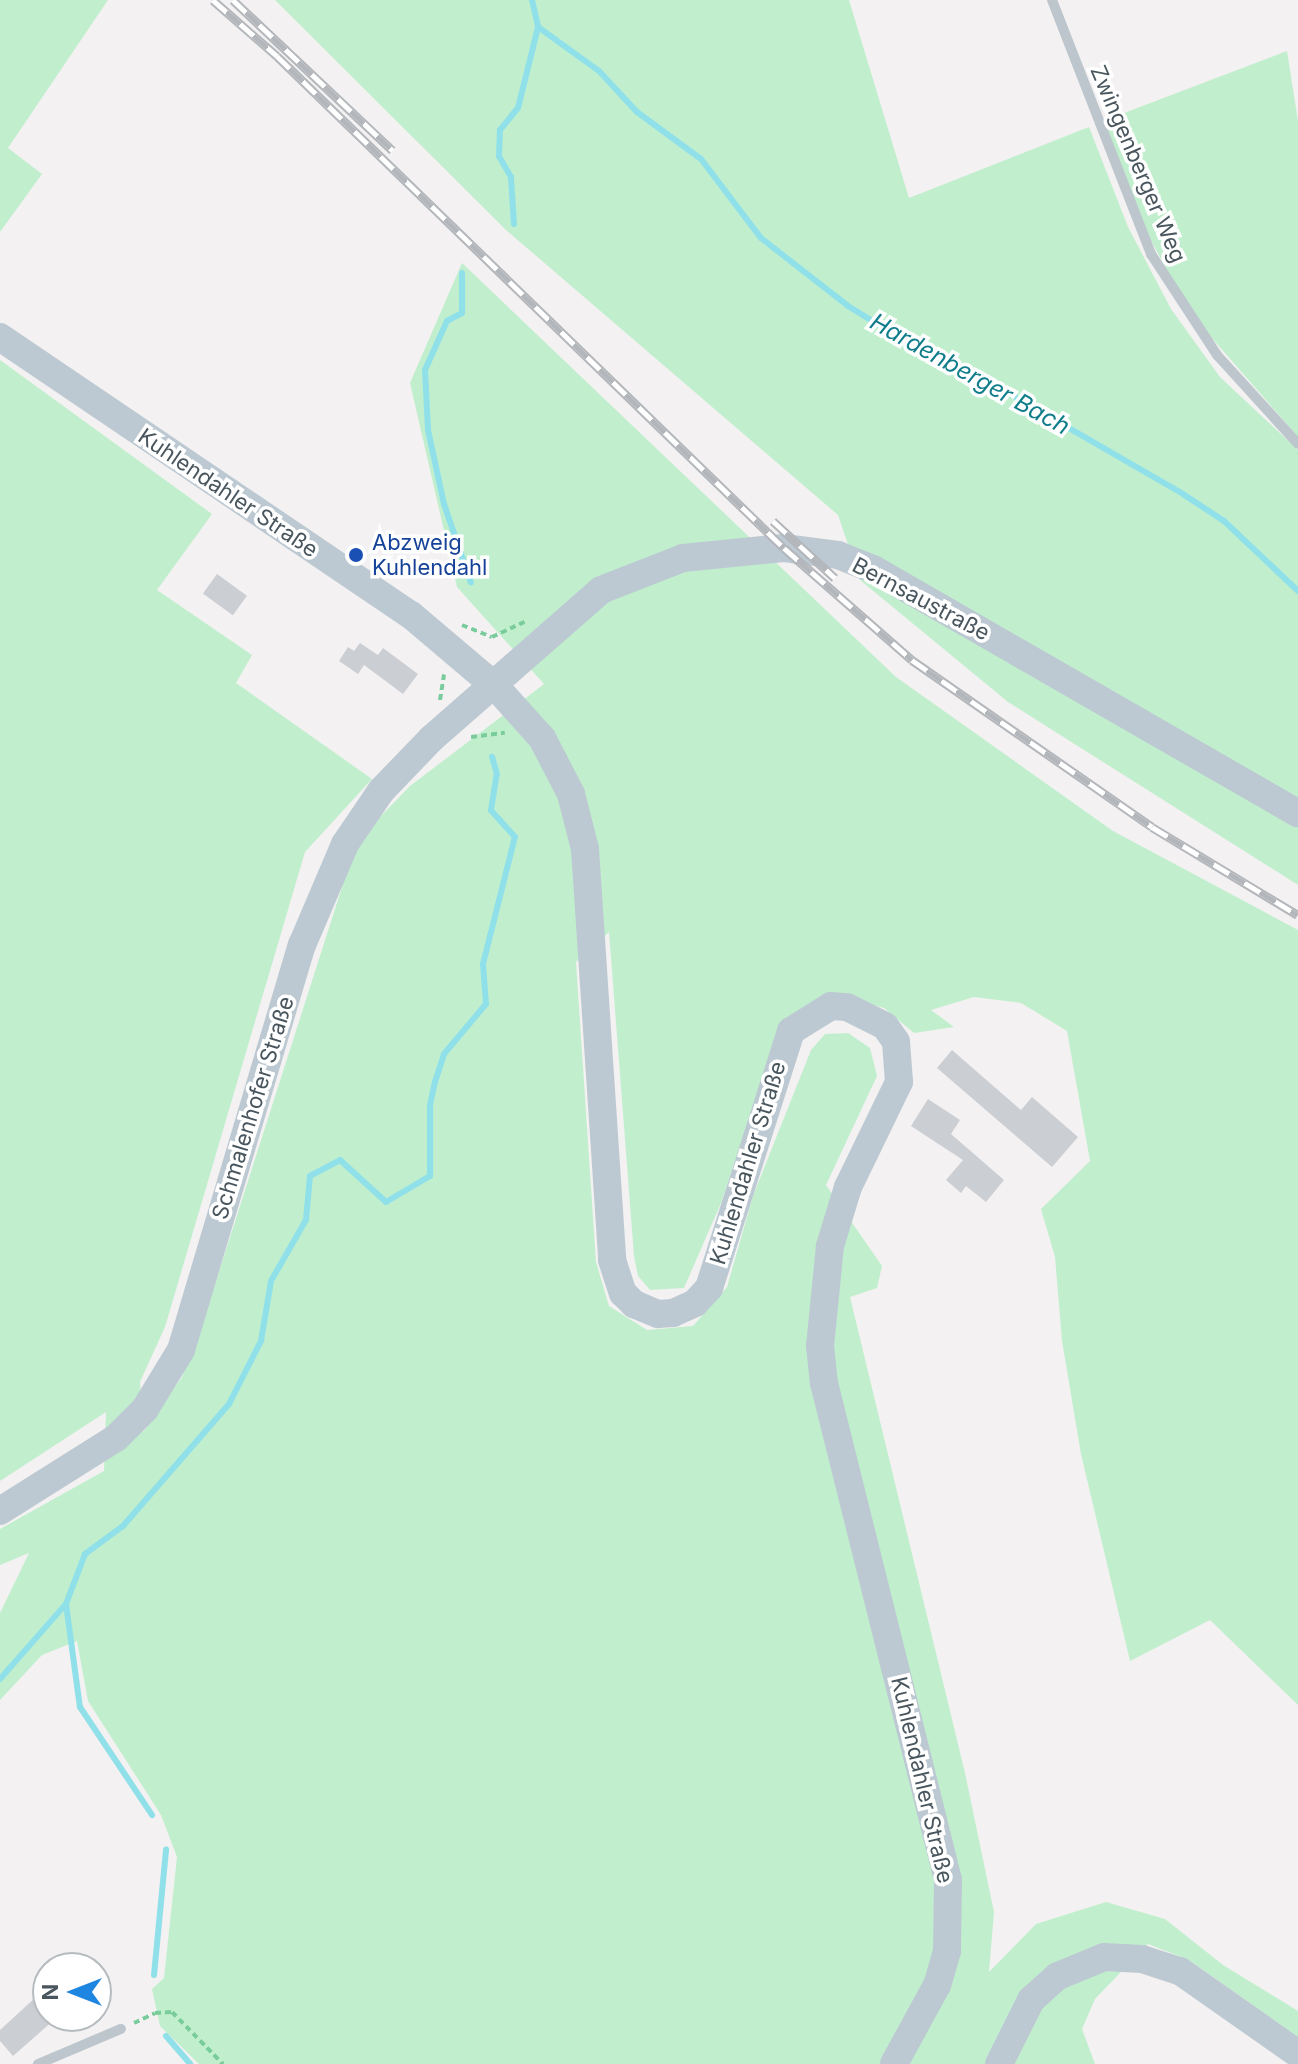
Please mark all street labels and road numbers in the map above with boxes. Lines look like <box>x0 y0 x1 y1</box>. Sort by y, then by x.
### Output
street label: Zwingenberger Weg <box>1085 62 1191 266</box>
street label: Kuhlendahler Straße <box>133 423 323 563</box>
street label: Bernsaustraße <box>848 552 994 646</box>
street label: Schmalenhofer Straße <box>206 993 300 1223</box>
street label: Kuhlendahler Straße <box>705 1058 791 1268</box>
street label: Kuhlendahler Straße <box>885 1674 959 1886</box>

